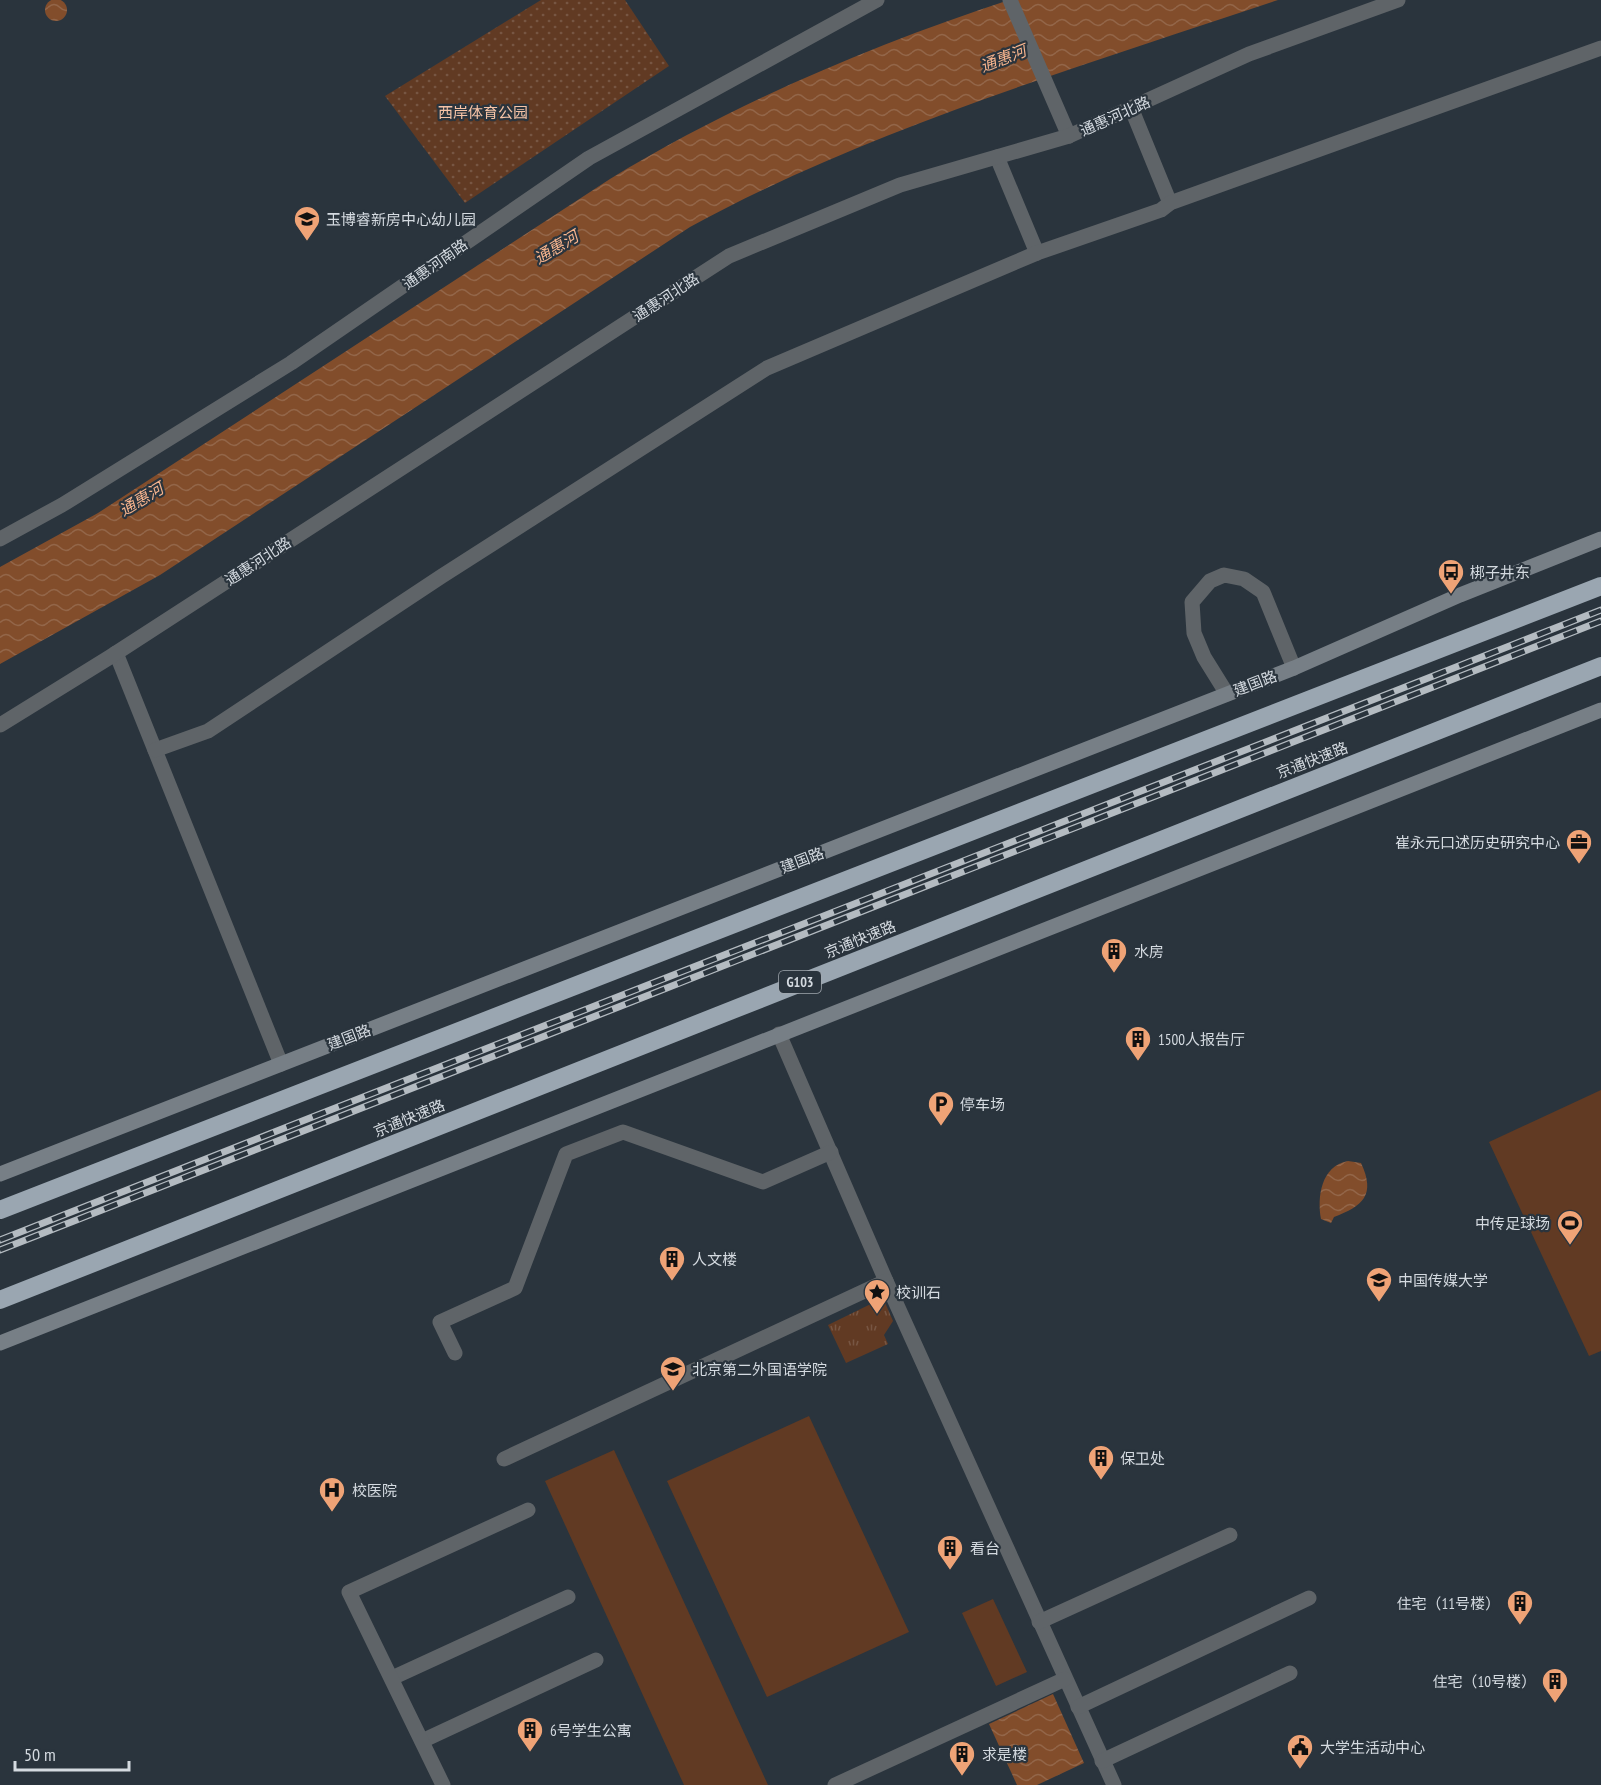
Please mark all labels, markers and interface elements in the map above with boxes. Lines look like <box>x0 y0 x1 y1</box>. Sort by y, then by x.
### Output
water label: 通惠河 <box>977 39 1032 76</box>
street label: 通惠河北路 <box>1077 92 1153 140</box>
park label: 西岸体育公园 <box>438 103 528 122</box>
school or university icon: 玉博睿新房中心幼儿园 <box>292 204 322 242</box>
place label: 玉博睿新房中心幼儿园 <box>326 210 476 229</box>
water label: 通惠河 <box>530 225 584 268</box>
street label: 通惠河南路 <box>399 235 471 293</box>
street label: 通惠河北路 <box>629 269 703 325</box>
water label: 通惠河 <box>115 477 169 520</box>
street label: 通惠河北路 <box>221 533 295 589</box>
bus stop icon: 梆子井东 <box>1436 557 1466 595</box>
place label: 梆子井东 <box>1470 563 1530 582</box>
street label: 建国路 <box>1231 666 1279 700</box>
street label: 京通快速路 <box>1274 738 1350 782</box>
office icon: 崔永元口述历史研究中心 <box>1564 827 1594 865</box>
place label: 崔永元口述历史研究中心 <box>1395 833 1560 852</box>
street label: 建国路 <box>778 843 826 877</box>
street label: 京通快速路 <box>822 916 898 962</box>
building icon: 水房 <box>1099 936 1129 974</box>
place label: 水房 <box>1134 942 1164 961</box>
road number: G103 <box>779 971 821 993</box>
street label: 建国路 <box>325 1020 373 1054</box>
building icon: 1500人报告厅 <box>1123 1024 1153 1062</box>
place label: 1500人报告厅 <box>1158 1030 1245 1049</box>
parking icon: 停车场 <box>926 1089 956 1127</box>
street label: 京通快速路 <box>371 1095 447 1141</box>
place label: 停车场 <box>960 1095 1005 1114</box>
sports icon: 中传足球场 <box>1555 1208 1585 1246</box>
place label: 中传足球场 <box>1475 1214 1550 1233</box>
building icon: 人文楼 <box>657 1244 687 1282</box>
place label: 人文楼 <box>692 1250 737 1269</box>
school or university icon: 中国传媒大学 <box>1364 1265 1394 1303</box>
place label: 中国传媒大学 <box>1398 1271 1488 1290</box>
place icon: 校训石 <box>862 1277 892 1315</box>
place label: 校训石 <box>896 1283 941 1302</box>
school or university icon: 北京第二外国语学院 <box>658 1354 688 1392</box>
place label: 北京第二外国语学院 <box>692 1360 827 1379</box>
building icon: 保卫处 <box>1086 1443 1116 1481</box>
place label: 保卫处 <box>1120 1449 1165 1468</box>
hospital icon: 校医院 <box>317 1475 347 1513</box>
place label: 校医院 <box>352 1481 397 1500</box>
building icon: 看台 <box>935 1533 965 1571</box>
place label: 看台 <box>970 1539 1000 1558</box>
building icon: 住宅（11号楼） <box>1505 1588 1535 1626</box>
place label: 住宅（11号楼） <box>1396 1594 1500 1613</box>
building icon: 住宅（10号楼） <box>1540 1666 1570 1704</box>
place label: 住宅（10号楼） <box>1432 1672 1536 1691</box>
building icon: 6号学生公寓 <box>515 1715 545 1753</box>
place label: 6号学生公寓 <box>550 1721 632 1740</box>
public building icon: 大学生活动中心 <box>1285 1732 1315 1770</box>
scale bar <box>15 1734 129 1772</box>
place label: 大学生活动中心 <box>1320 1738 1425 1757</box>
building icon: 求是楼 <box>947 1739 977 1777</box>
text: 50 m <box>24 1743 56 1766</box>
place label: 求是楼 <box>982 1745 1027 1764</box>

